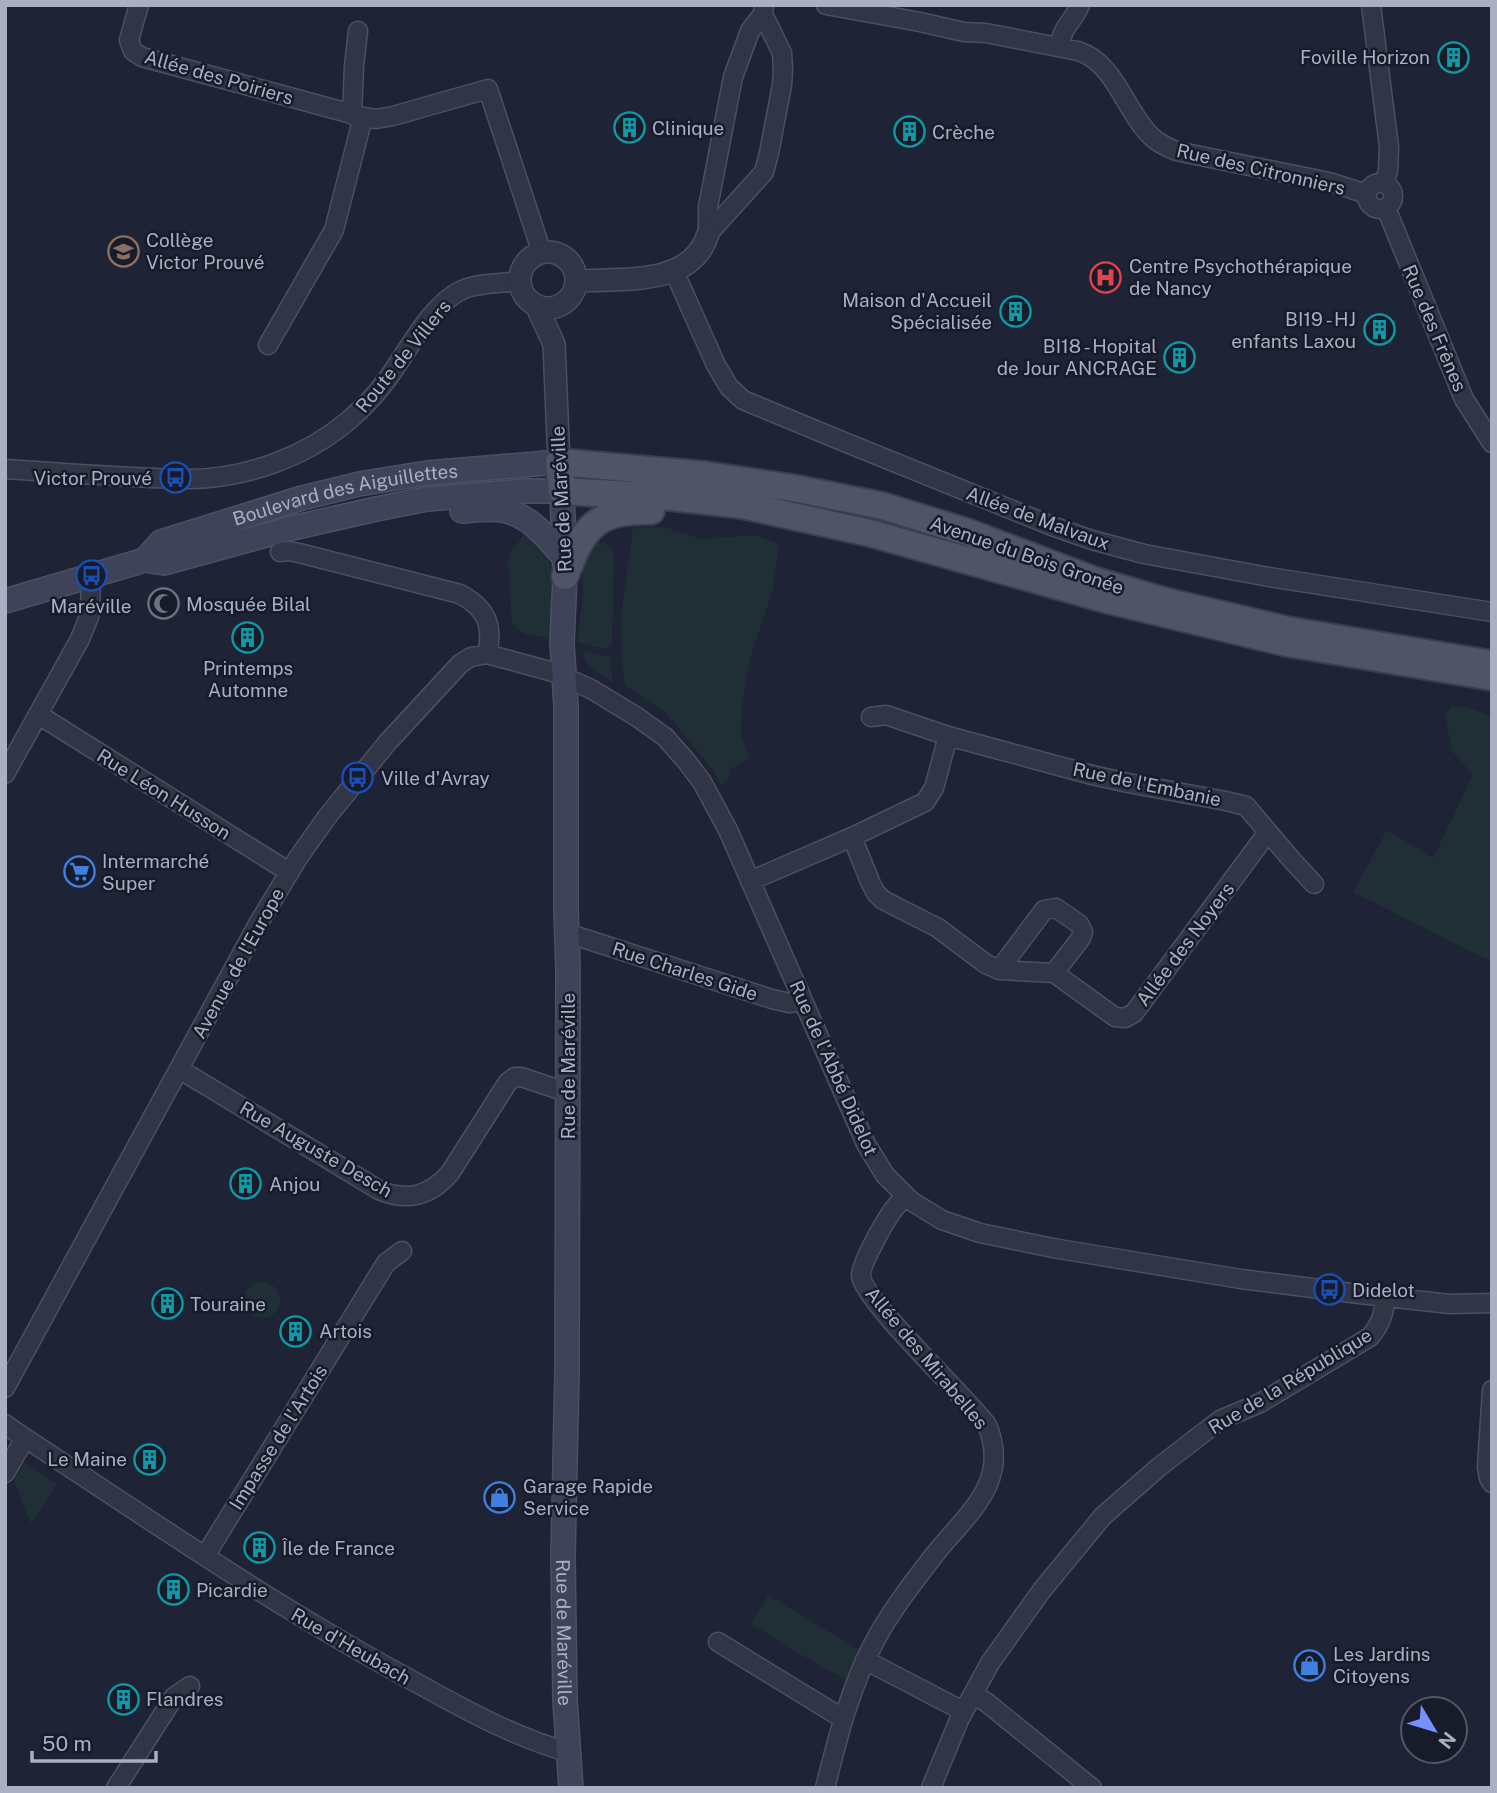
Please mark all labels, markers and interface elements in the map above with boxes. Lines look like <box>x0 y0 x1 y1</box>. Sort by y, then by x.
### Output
building icon: Foville Horizon <box>1436 40 1470 74</box>
street label: Allée des Poiriers <box>142 45 296 109</box>
place label: Foville Horizon <box>1300 46 1430 68</box>
building icon: Clinique <box>612 111 646 145</box>
building icon: Crèche <box>892 115 926 149</box>
place label: Clinique <box>652 117 724 139</box>
place label: Crèche <box>932 121 995 143</box>
street label: Rue des Citronniers <box>1174 139 1348 199</box>
place label: Collège Victor Prouvé <box>146 229 265 273</box>
school or university icon: Collège Victor Prouvé <box>106 234 140 268</box>
place label: Centre Psychothérapique de Nancy <box>1129 255 1352 299</box>
hospital icon: Centre Psychothérapique de Nancy <box>1089 260 1123 294</box>
street label: Rue des Frênes <box>1398 261 1472 395</box>
place label: Maison d'Accueil Spécialisée <box>842 289 992 333</box>
building icon: Maison d'Accueil Spécialisée <box>998 294 1032 328</box>
street label: Route de Villers <box>351 295 455 417</box>
place label: BI19 - HJ enfants Laxou <box>1231 308 1356 352</box>
building icon: BI19 - HJ enfants Laxou <box>1362 313 1396 347</box>
place label: BI18 - Hopital de Jour ANCRAGE <box>997 335 1157 379</box>
building icon: BI18 - Hopital de Jour ANCRAGE <box>1163 340 1197 374</box>
street label: Rue de Maréville <box>546 425 576 573</box>
street label: Boulevard des Aiguillettes <box>230 459 459 530</box>
bus stop icon: Victor Prouvé <box>158 461 192 495</box>
place label: Victor Prouvé <box>33 467 152 489</box>
street label: Allée de Malvaux <box>963 482 1113 554</box>
street label: Avenue du Bois Gronée <box>927 511 1127 599</box>
bus stop icon: Maréville <box>74 558 108 592</box>
mosque icon: Mosquée Bilal <box>146 587 180 621</box>
place label: Mosquée Bilal <box>186 593 311 615</box>
place label: Maréville <box>50 595 132 617</box>
building icon: Printemps Automne <box>231 620 265 654</box>
place label: Printemps Automne <box>203 657 293 701</box>
street label: Rue Léon Husson <box>93 744 235 844</box>
street label: Rue de l'Embanie <box>1071 758 1223 810</box>
bus stop icon: Ville d'Avray <box>341 761 375 795</box>
place label: Ville d'Avray <box>381 767 490 789</box>
place label: Intermarché Super <box>102 850 209 894</box>
supermarket icon: Intermarché Super <box>62 855 96 889</box>
street label: Allée des Noyers <box>1131 878 1239 1010</box>
street label: Avenue de l'Europe <box>188 884 288 1042</box>
street label: Rue Charles Gide <box>609 937 761 1005</box>
street label: Rue de l'Abbé Didelot <box>785 977 883 1159</box>
street label: Rue de Maréville <box>557 993 579 1139</box>
street label: Rue Auguste Desch <box>236 1096 396 1202</box>
building icon: Anjou <box>229 1167 263 1201</box>
place label: Anjou <box>269 1173 320 1195</box>
bus stop icon: Didelot <box>1312 1273 1346 1307</box>
place label: Didelot <box>1352 1279 1415 1301</box>
street label: Allée des Mirabelles <box>861 1283 993 1433</box>
building icon: Touraine <box>150 1287 184 1321</box>
place label: Touraine <box>190 1293 266 1315</box>
building icon: Artois <box>279 1314 313 1348</box>
place label: Artois <box>319 1320 372 1342</box>
street label: Rue de la République <box>1204 1324 1376 1438</box>
street label: Impasse de l'Artois <box>225 1360 331 1514</box>
building icon: Le Maine <box>133 1442 167 1476</box>
place label: Le Maine <box>47 1448 127 1470</box>
place label: Garage Rapide Service <box>523 1475 653 1519</box>
shop icon: Garage Rapide Service <box>483 1480 517 1514</box>
building icon: Île de France <box>242 1531 276 1565</box>
place label: Île de France <box>281 1537 395 1559</box>
street label: Rue de Maréville <box>552 1559 576 1706</box>
building icon: Picardie <box>156 1573 190 1607</box>
place label: Picardie <box>196 1579 268 1601</box>
street label: Rue d'Heubach <box>288 1603 414 1689</box>
place label: Les Jardins Citoyens <box>1333 1643 1430 1687</box>
shop icon: Les Jardins Citoyens <box>1293 1648 1327 1682</box>
building icon: Flandres <box>106 1682 140 1716</box>
place label: Flandres <box>146 1688 223 1710</box>
north arrow <box>1399 1695 1469 1765</box>
scale bar <box>32 1720 156 1764</box>
text: N <box>1434 1728 1461 1753</box>
text: 50 m <box>42 1731 92 1756</box>

